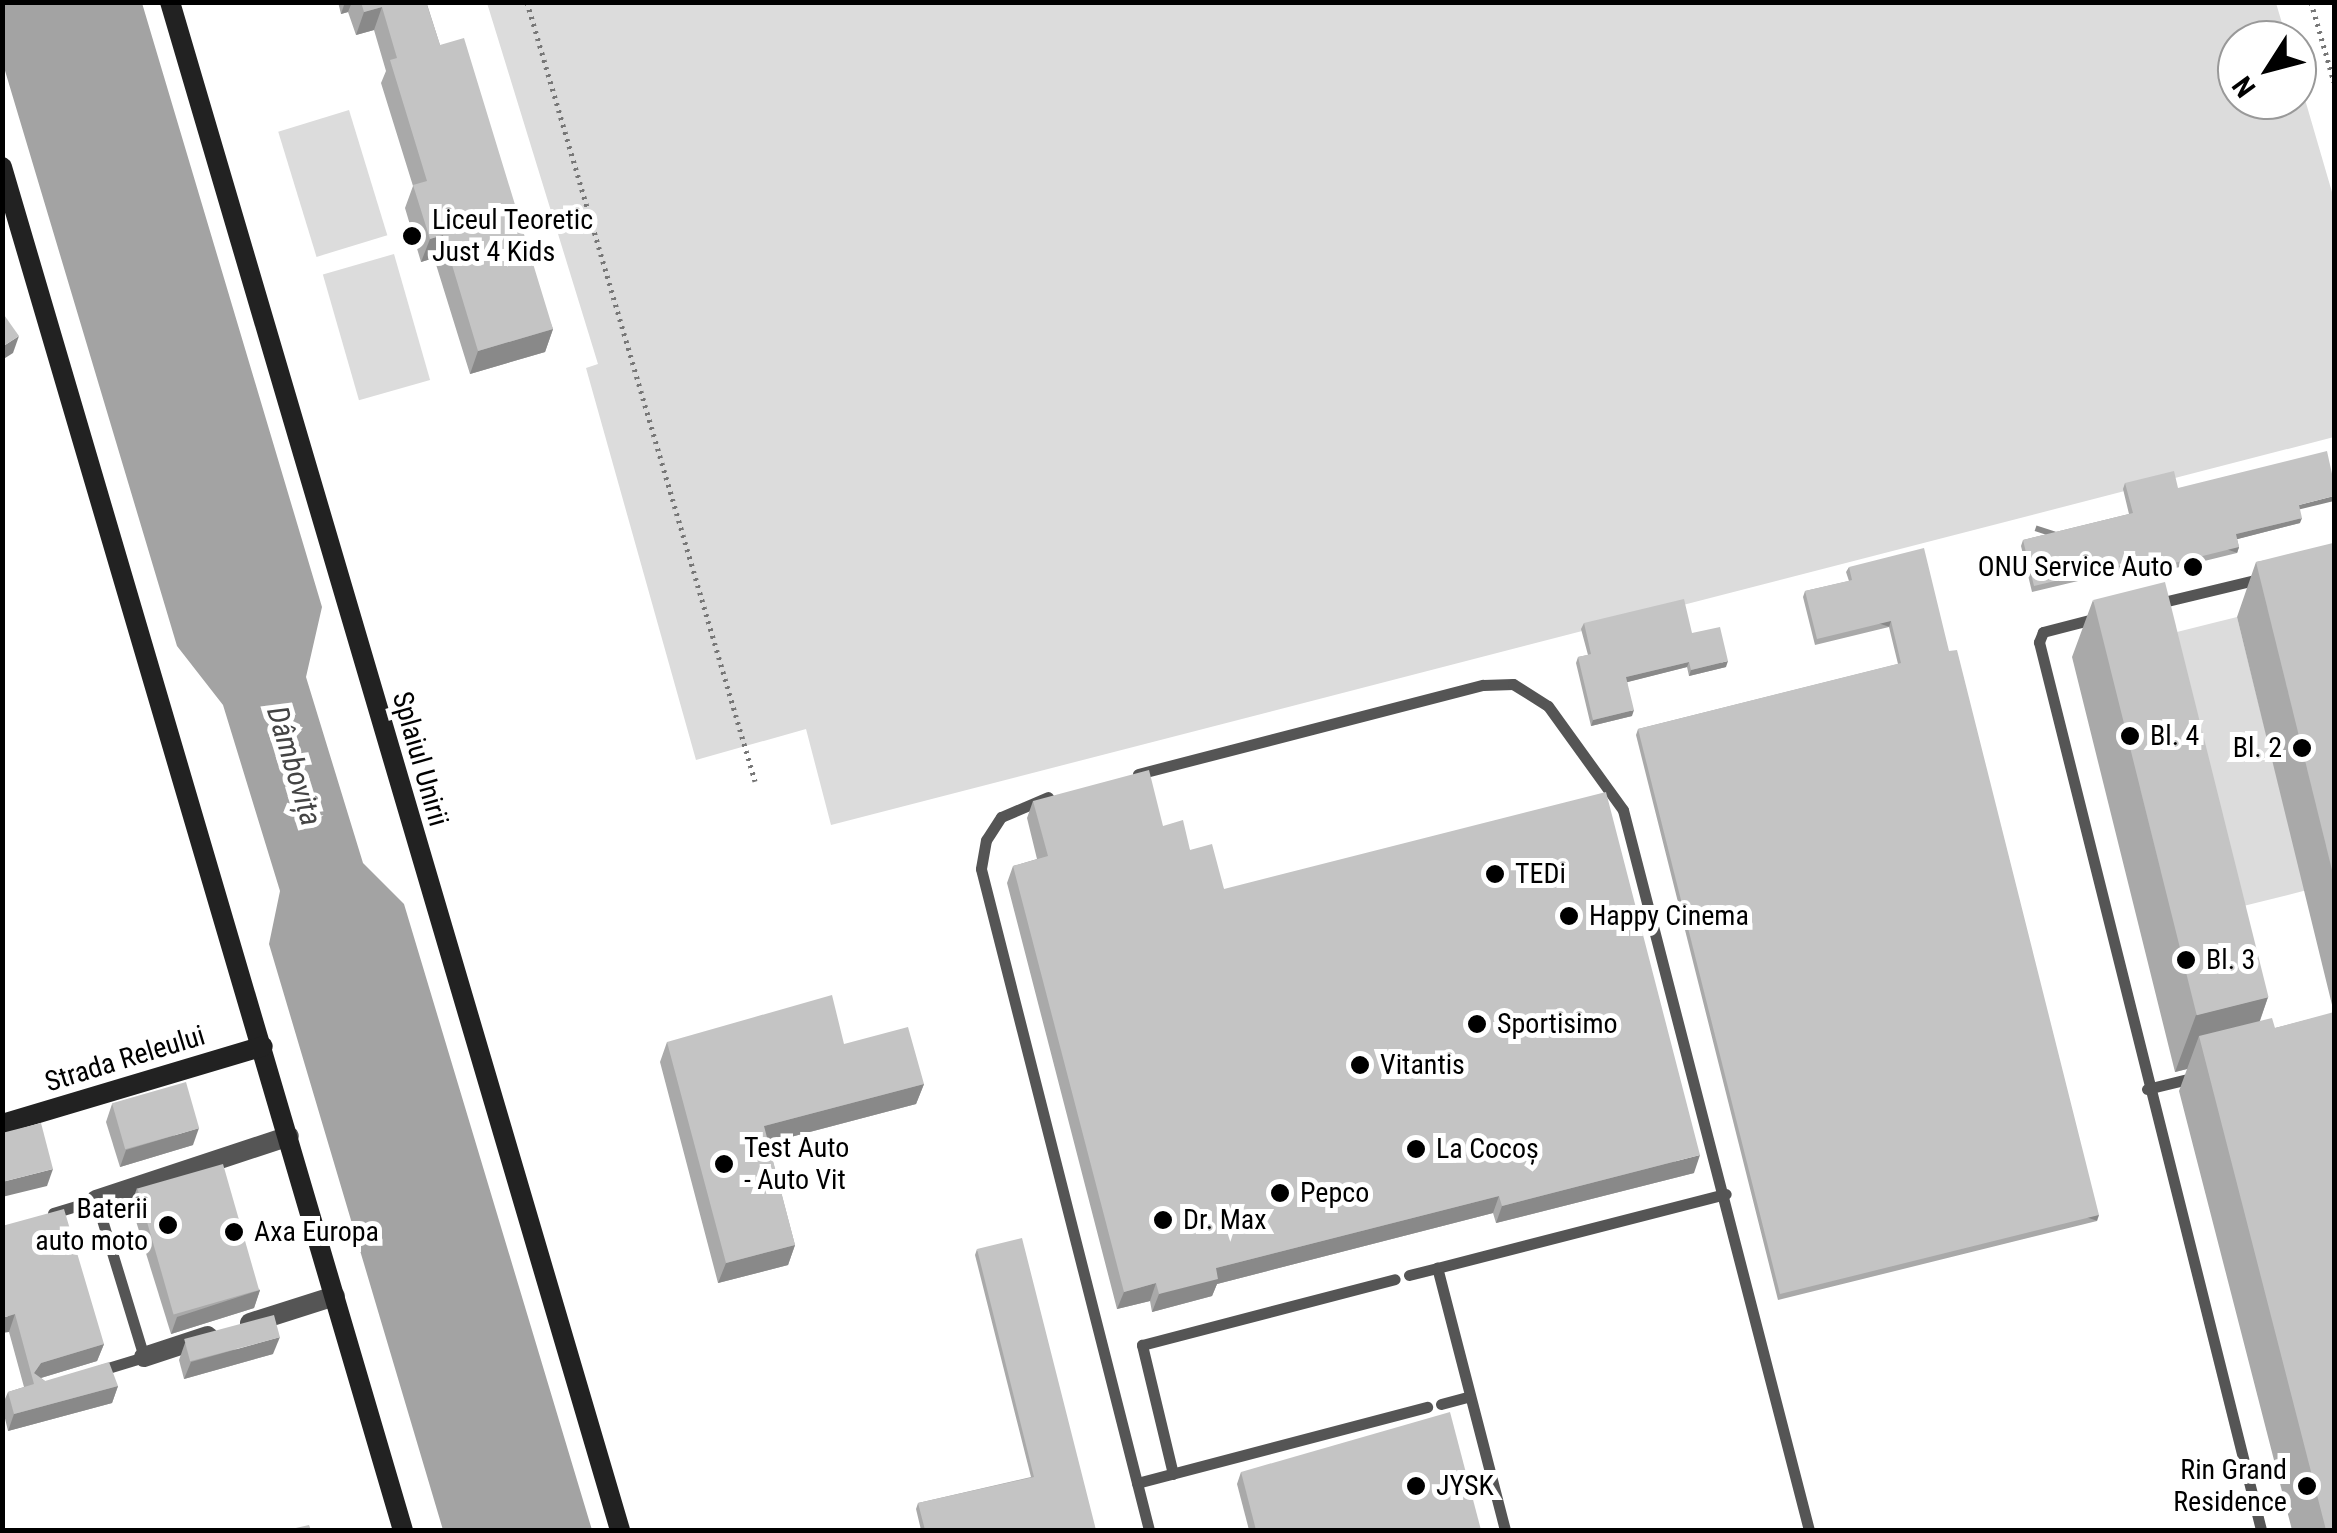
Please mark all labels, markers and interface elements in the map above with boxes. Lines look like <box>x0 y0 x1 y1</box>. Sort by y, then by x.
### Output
north arrow <box>2217 20 2317 120</box>
text: N <box>2226 70 2262 103</box>
place label: Liceul Teoretic Just 4 Kids <box>432 203 594 269</box>
marker: Liceul Teoretic Just 4 Kids <box>401 225 423 247</box>
place label: ONU Service Auto <box>1978 550 2173 584</box>
marker: ONU Service Auto <box>2182 556 2204 578</box>
street label: Splaiul Unirii <box>385 688 455 830</box>
water label: Dâmbovița <box>259 702 329 830</box>
place label: Bl. 4 <box>2150 719 2199 753</box>
marker: Bl. 4 <box>2119 725 2141 747</box>
place label: Bl. 2 <box>2233 731 2282 765</box>
marker: Bl. 2 <box>2291 737 2313 759</box>
place label: TEDi <box>1515 857 1566 891</box>
marker: TEDi <box>1484 863 1506 885</box>
place label: Happy Cinema <box>1589 899 1749 933</box>
marker: Happy Cinema <box>1558 905 1580 927</box>
place label: Bl. 3 <box>2206 943 2255 977</box>
marker: Bl. 3 <box>2175 949 2197 971</box>
place label: Sportisimo <box>1497 1007 1618 1041</box>
marker: Sportisimo <box>1466 1013 1488 1035</box>
street label: Strada Releului <box>41 1019 209 1099</box>
place label: Vitantis <box>1380 1048 1465 1082</box>
marker: Vitantis <box>1349 1054 1371 1076</box>
place label: Test Auto - Auto Vit <box>744 1131 849 1197</box>
place label: La Cocoș <box>1436 1132 1539 1166</box>
marker: La Cocoș <box>1405 1138 1427 1160</box>
marker: Test Auto - Auto Vit <box>713 1153 735 1175</box>
place label: Pepco <box>1300 1176 1369 1210</box>
marker: Pepco <box>1269 1182 1291 1204</box>
place label: Baterii auto moto <box>35 1192 148 1258</box>
place label: Dr. Max <box>1183 1203 1266 1237</box>
marker: Dr. Max <box>1152 1209 1174 1231</box>
marker: Baterii auto moto <box>157 1214 179 1236</box>
place label: Axa Europa <box>254 1215 379 1249</box>
marker: Axa Europa <box>223 1221 245 1243</box>
place label: Rin Grand Residence <box>2173 1453 2287 1519</box>
place label: JYSK <box>1436 1469 1494 1503</box>
marker: JYSK <box>1405 1475 1427 1497</box>
marker: Rin Grand Residence <box>2296 1475 2318 1497</box>

